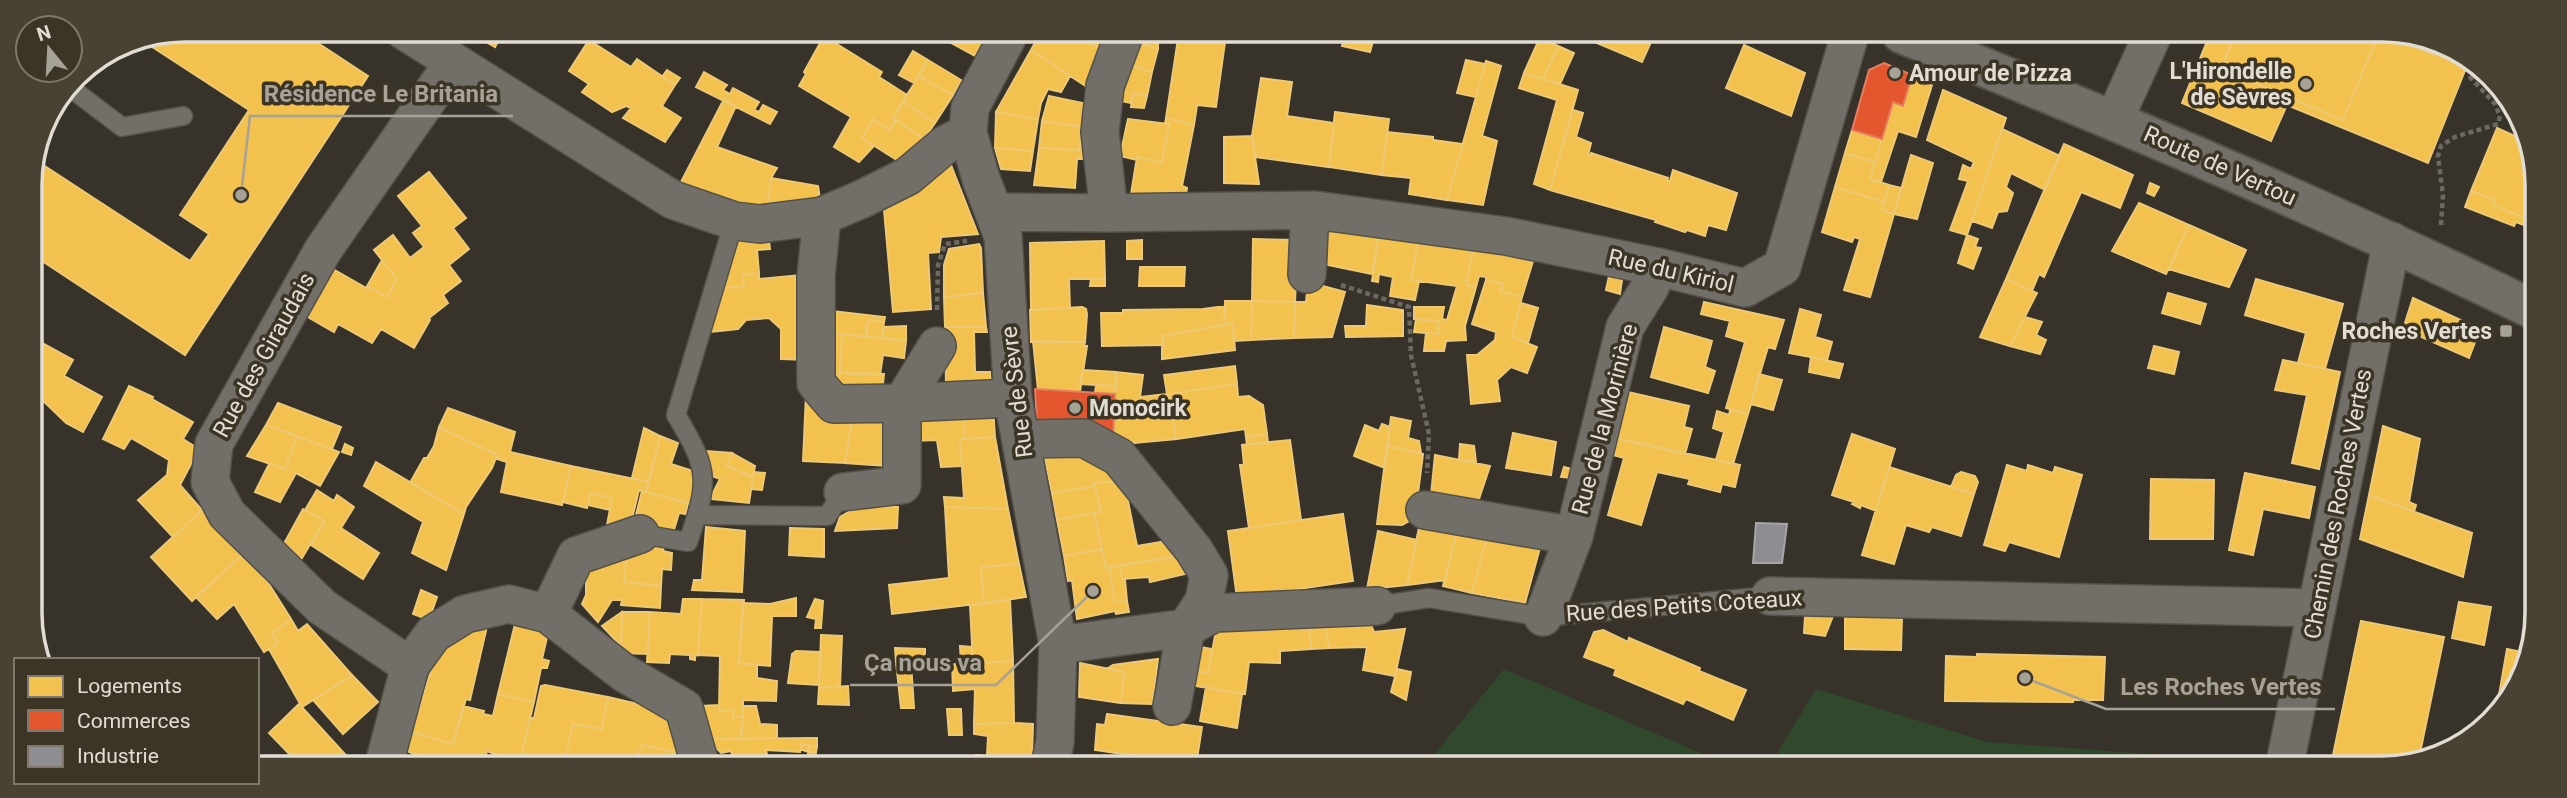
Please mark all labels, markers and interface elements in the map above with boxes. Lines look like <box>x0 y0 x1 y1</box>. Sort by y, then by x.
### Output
north arrow <box>14 14 84 84</box>
text: N <box>34 20 54 46</box>
place label: L'Hirondelle de Sèvres <box>2170 58 2292 111</box>
place label: Amour de Pizza <box>1909 60 2072 87</box>
marker: Amour de Pizza <box>1887 65 1903 81</box>
callout: Résidence Le Britania <box>250 71 513 116</box>
marker: L'Hirondelle de Sèvres <box>2298 76 2314 92</box>
text: Résidence Le Britania <box>264 80 498 108</box>
street label: Route de Vertou <box>2140 120 2300 212</box>
street label: Rue du Kiriol <box>1605 243 1737 299</box>
street label: Rue des Giraudais <box>208 268 320 442</box>
place label: Roches Vertes <box>2342 318 2492 345</box>
street label: Rue de la Morinière <box>1567 321 1643 517</box>
marker: Roches Vertes <box>2498 323 2514 339</box>
street label: Rue de Sèvre <box>996 325 1038 459</box>
street label: Chemin des Roches Vertes <box>2299 367 2377 641</box>
place label: Monocirk <box>1089 395 1187 422</box>
marker: Monocirk <box>1067 400 1083 416</box>
street label: Rue des Petits Coteaux <box>1565 584 1803 628</box>
callout: Ça nous va <box>850 640 996 685</box>
text: Ça nous va <box>864 649 982 677</box>
legend <box>14 658 259 784</box>
callout: Les Roches Vertes <box>2106 664 2335 709</box>
text: Les Roches Vertes <box>2120 673 2322 701</box>
text: Logements <box>77 674 182 698</box>
text: Commerces <box>77 709 191 733</box>
text: Industrie <box>77 744 159 768</box>

